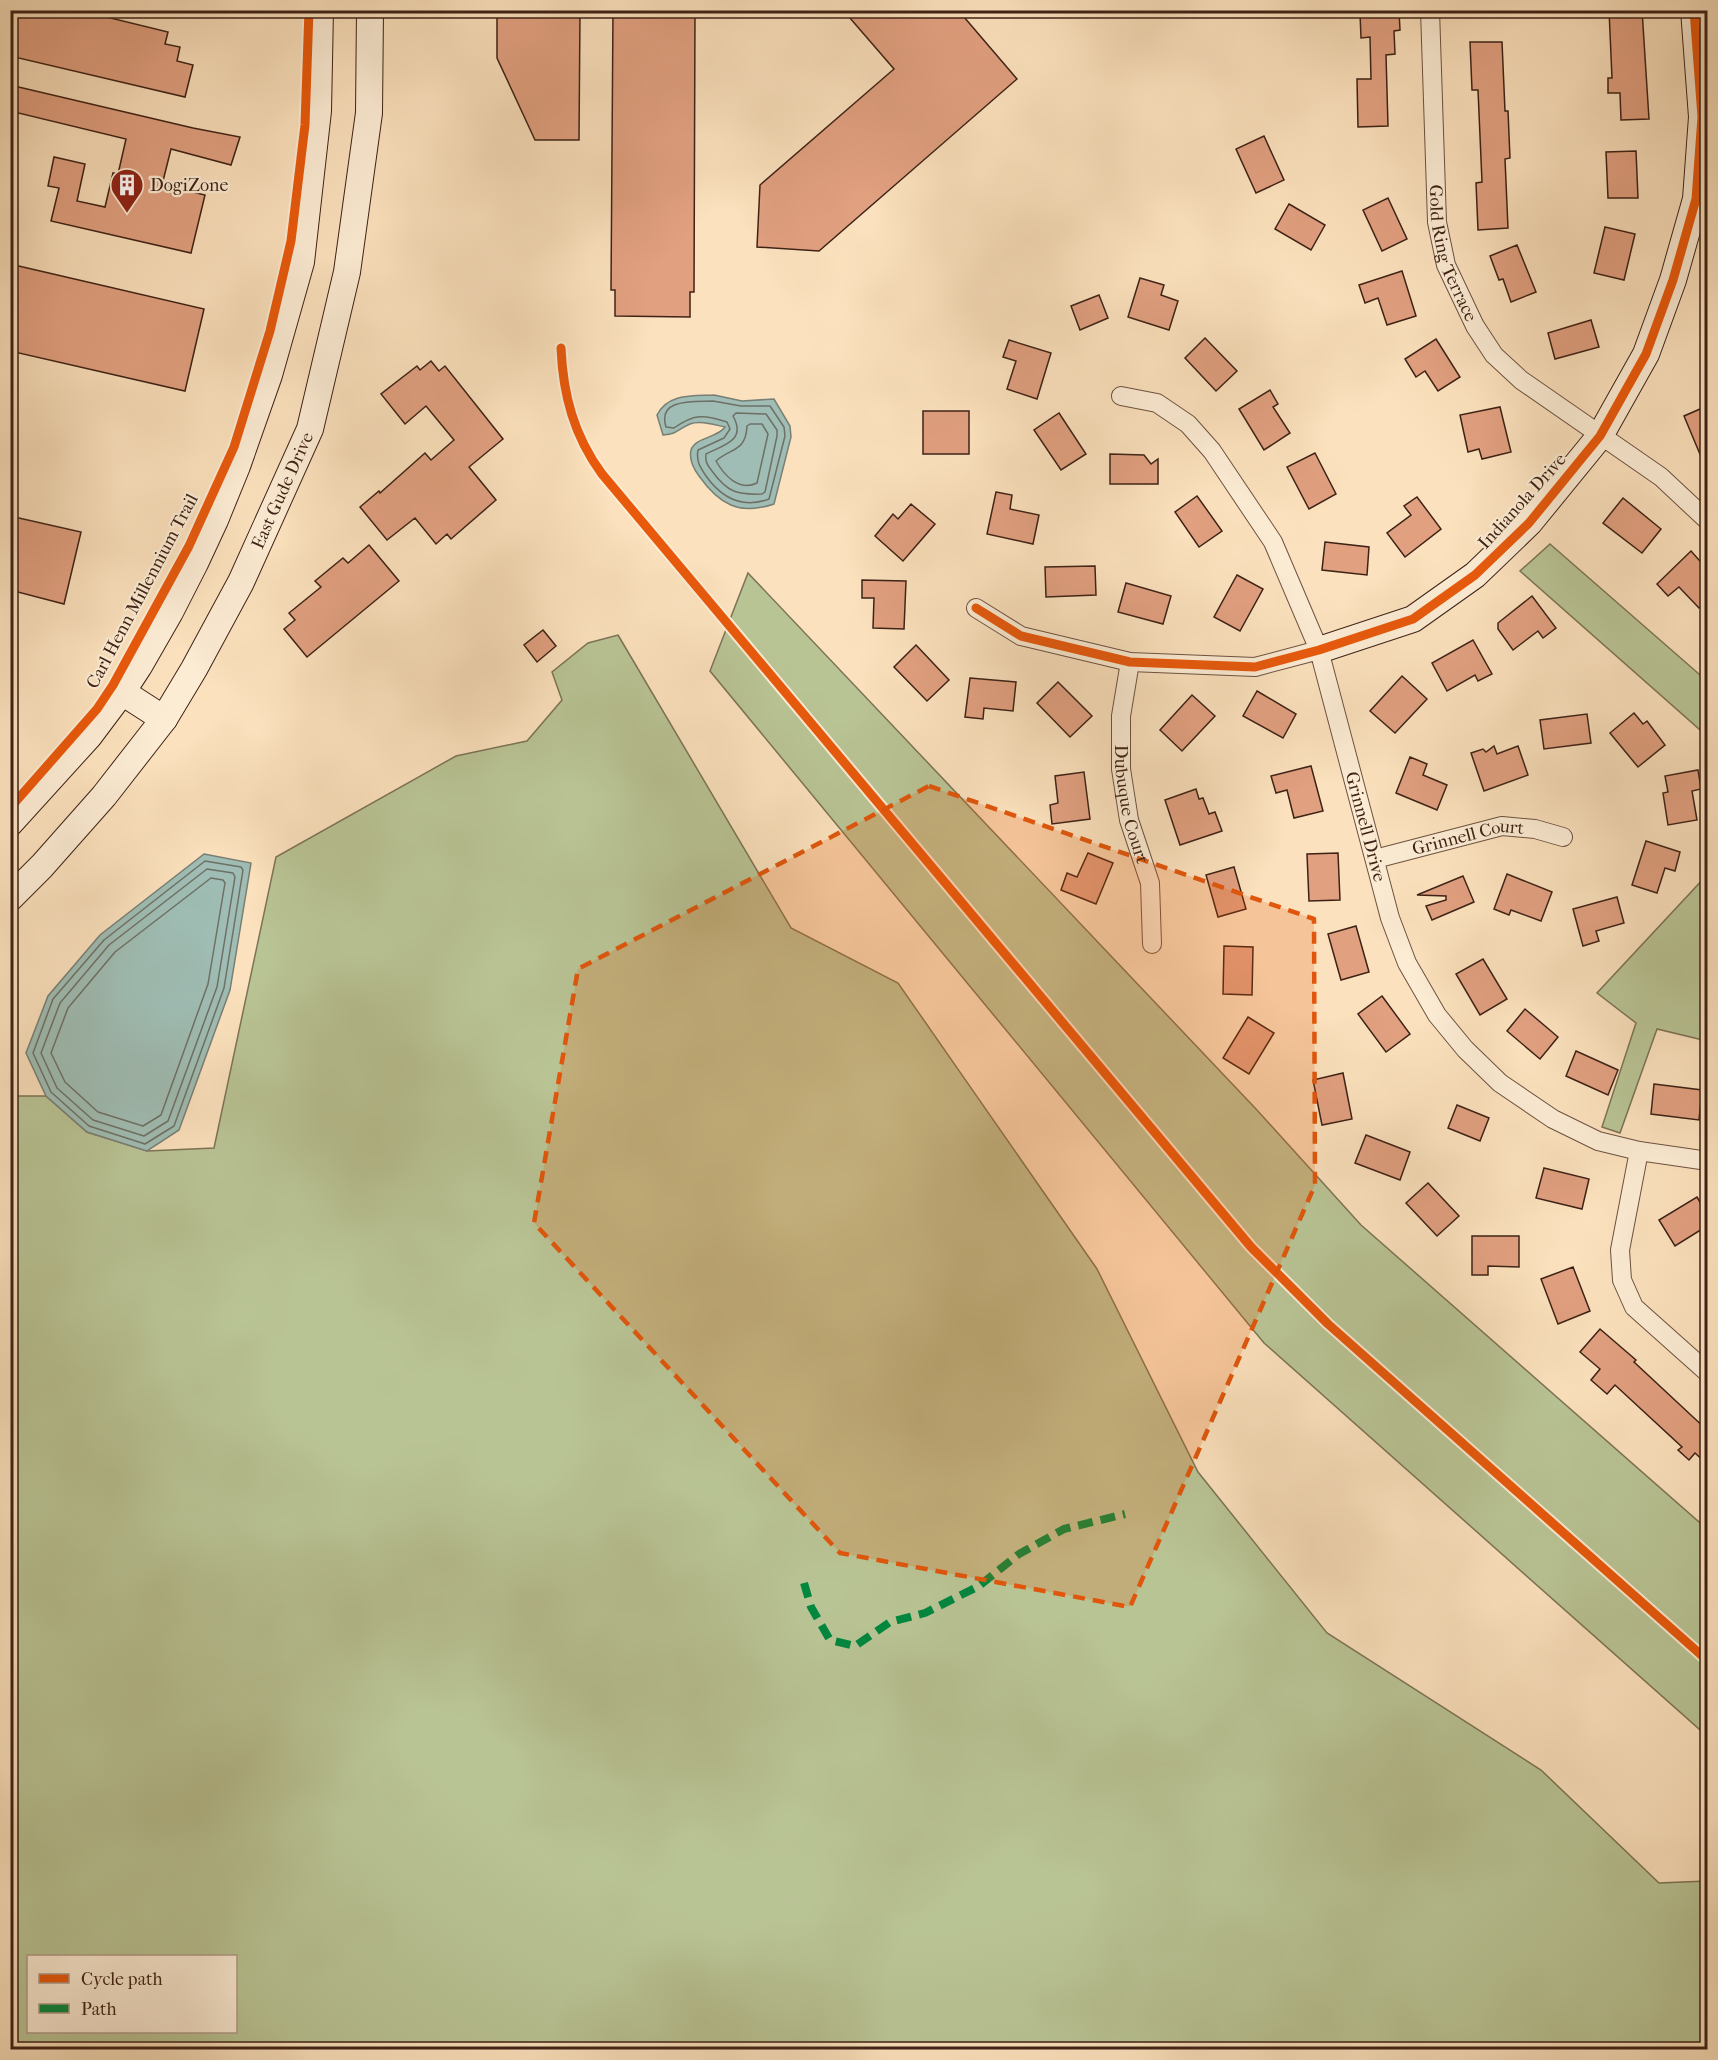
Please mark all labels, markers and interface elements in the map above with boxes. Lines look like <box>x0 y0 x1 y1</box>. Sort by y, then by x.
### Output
building icon: DogiZone <box>109 167 145 214</box>
place label: DogiZone <box>150 175 228 196</box>
street label: Gold Ring Terrace <box>1425 184 1481 325</box>
street label: East Gude Drive <box>247 429 318 552</box>
street label: Indianola Drive <box>1474 449 1571 553</box>
street label: Carl Henn Millennium Trail <box>82 490 203 692</box>
street label: Dubuque Court <box>1110 745 1153 867</box>
street label: Grinnell Drive <box>1341 769 1390 884</box>
street label: Grinnell Court <box>1410 816 1526 860</box>
legend <box>27 1955 237 2033</box>
text: Cycle path <box>81 1969 162 1990</box>
text: Path <box>81 1999 117 2020</box>

